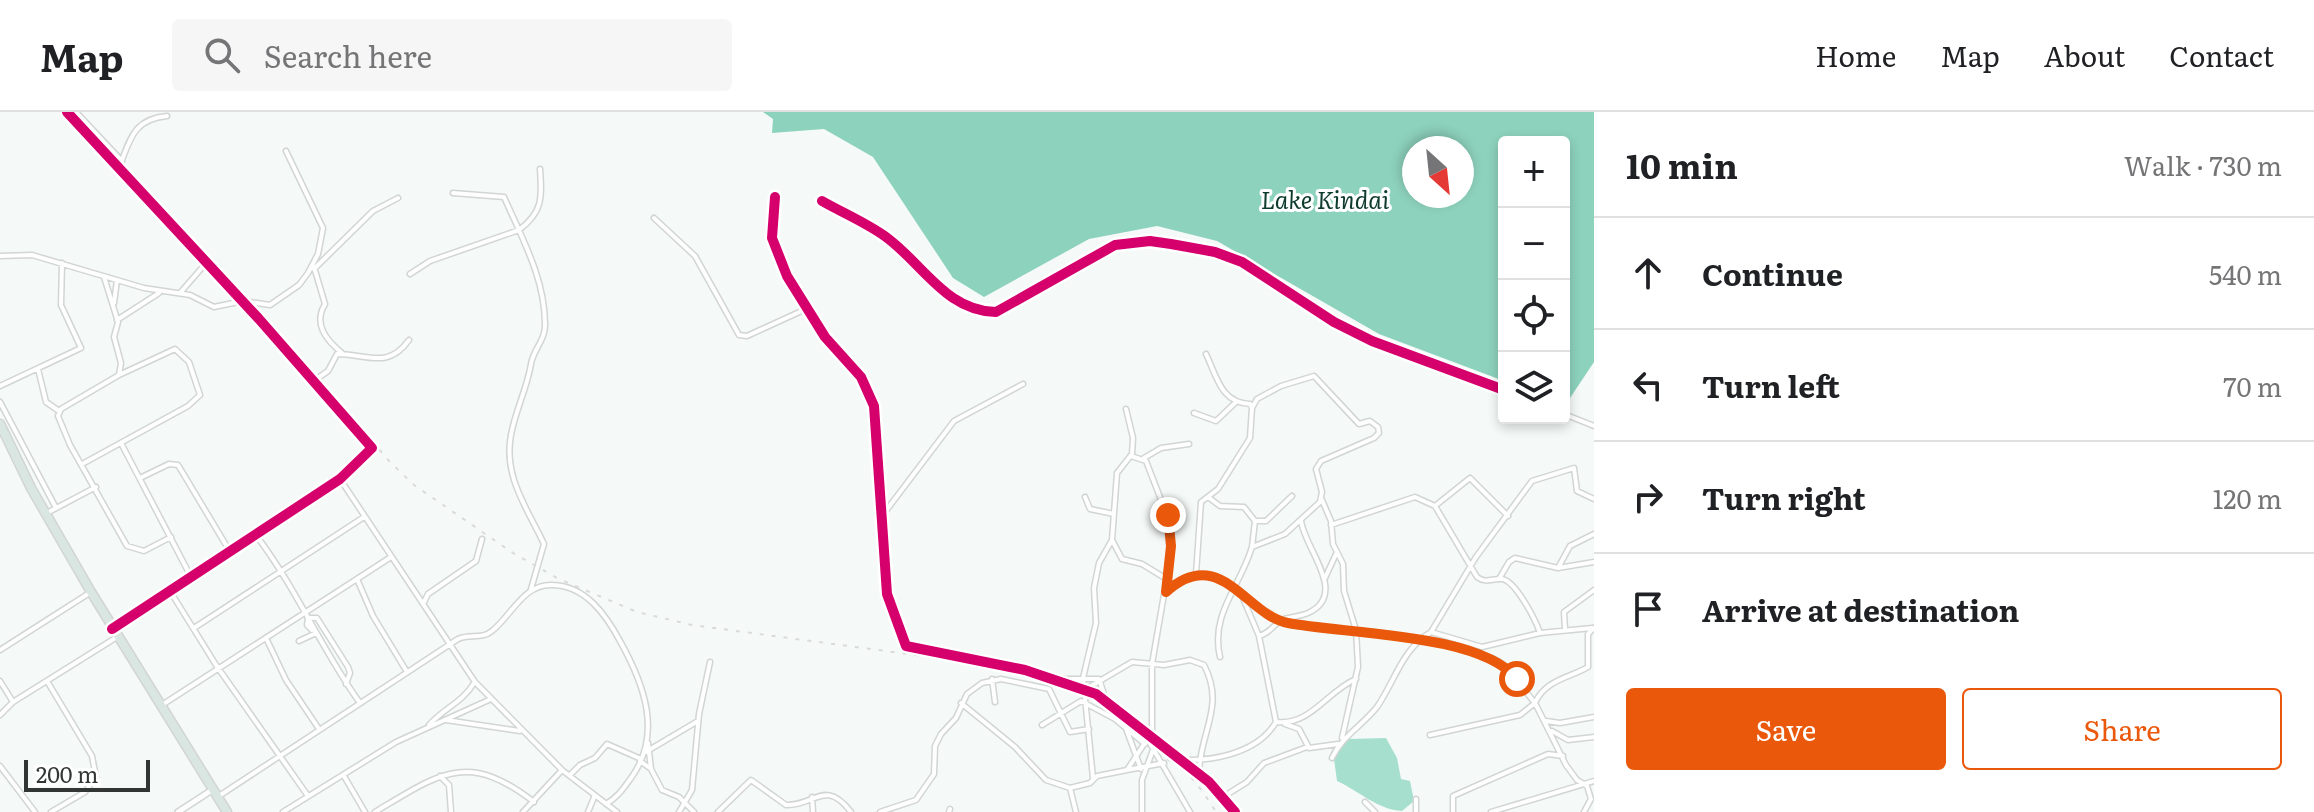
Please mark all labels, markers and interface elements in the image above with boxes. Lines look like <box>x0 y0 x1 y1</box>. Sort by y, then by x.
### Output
search box <box>172 19 732 91</box>
text: Map <box>40 27 124 84</box>
icon: search <box>200 33 244 77</box>
text: Search here <box>264 33 432 77</box>
text: Home <box>1815 34 1896 76</box>
text: Map <box>1940 34 2000 76</box>
text: About <box>2044 34 2125 76</box>
text: Contact <box>2169 34 2274 76</box>
north arrow <box>1402 136 1474 208</box>
map controls <box>1498 136 1570 424</box>
button: + <box>1498 136 1570 208</box>
text: 10 min <box>1626 139 1738 189</box>
text: Walk · 730 m <box>2124 145 2282 184</box>
water label: Lake Kindai <box>1261 181 1389 216</box>
button: − <box>1498 208 1570 280</box>
icon: ahead <box>1626 251 1670 295</box>
text: Continue <box>1702 251 1843 295</box>
text: 540 m <box>2209 254 2282 293</box>
button: locate <box>1498 280 1570 352</box>
button: layers <box>1498 352 1570 424</box>
icon: left <box>1626 363 1670 407</box>
text: Turn left <box>1702 363 1840 407</box>
text: 70 m <box>2223 366 2282 405</box>
icon: right <box>1626 475 1670 519</box>
text: Turn right <box>1702 475 1866 519</box>
text: 120 m <box>2213 478 2282 517</box>
route end <box>1150 497 1186 533</box>
icon: arrive <box>1626 587 1670 631</box>
text: Arrive at destination <box>1702 587 2019 631</box>
route start <box>1499 661 1535 697</box>
button: Save <box>1626 688 1946 770</box>
button: Share <box>1962 688 2282 770</box>
scale bar <box>24 756 150 792</box>
text: 200 m <box>36 757 98 790</box>

